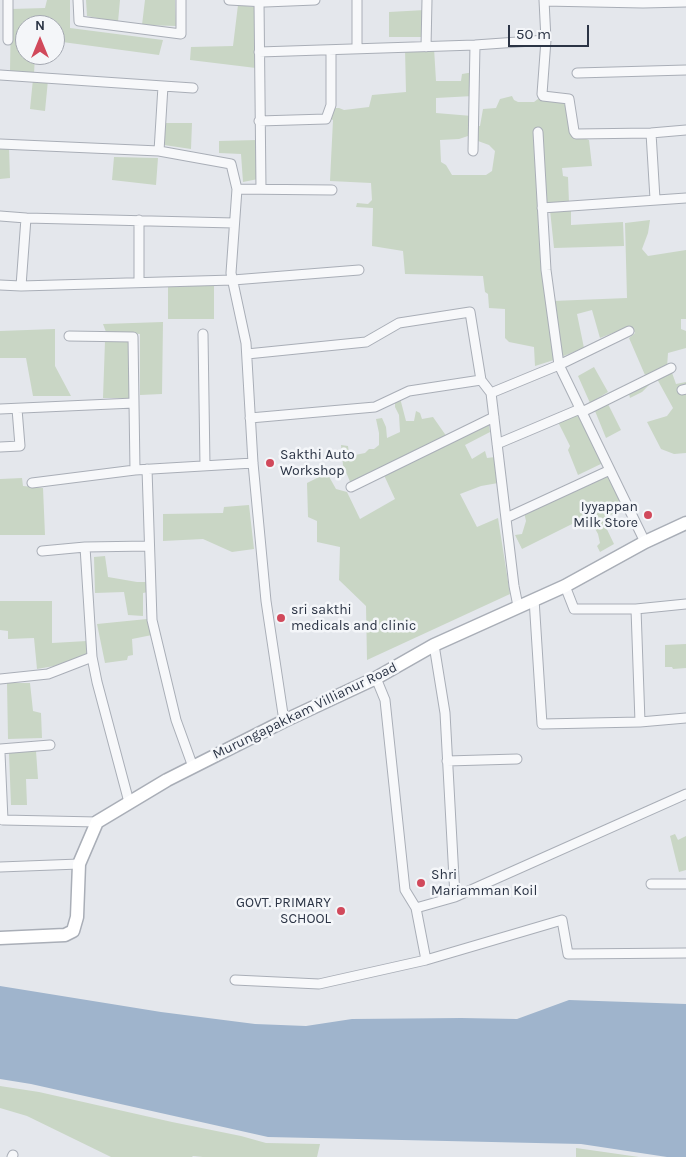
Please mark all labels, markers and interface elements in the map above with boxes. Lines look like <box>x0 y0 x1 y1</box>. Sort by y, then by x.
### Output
north arrow <box>15 15 65 65</box>
scale bar <box>511 15 592 47</box>
text: N <box>35 17 45 34</box>
text: 50 m <box>516 25 551 43</box>
place label: Sakthi Auto Workshop <box>280 447 355 480</box>
marker: Sakthi Auto Workshop <box>264 457 276 469</box>
place label: Iyyappan Milk Store <box>573 499 638 532</box>
marker: Iyyappan Milk Store <box>642 509 654 521</box>
place label: sri sakthi medicals and clinic <box>291 602 416 634</box>
marker: sri sakthi medicals and clinic <box>275 612 287 624</box>
street label: Murungapakkam Villianur Road <box>210 659 400 763</box>
place label: Shri Mariamman Koil <box>431 867 537 900</box>
marker: Shri Mariamman Koil <box>415 877 427 889</box>
place label: GOVT. PRIMARY SCHOOL <box>236 895 331 928</box>
marker: GOVT. PRIMARY SCHOOL <box>335 905 347 917</box>

